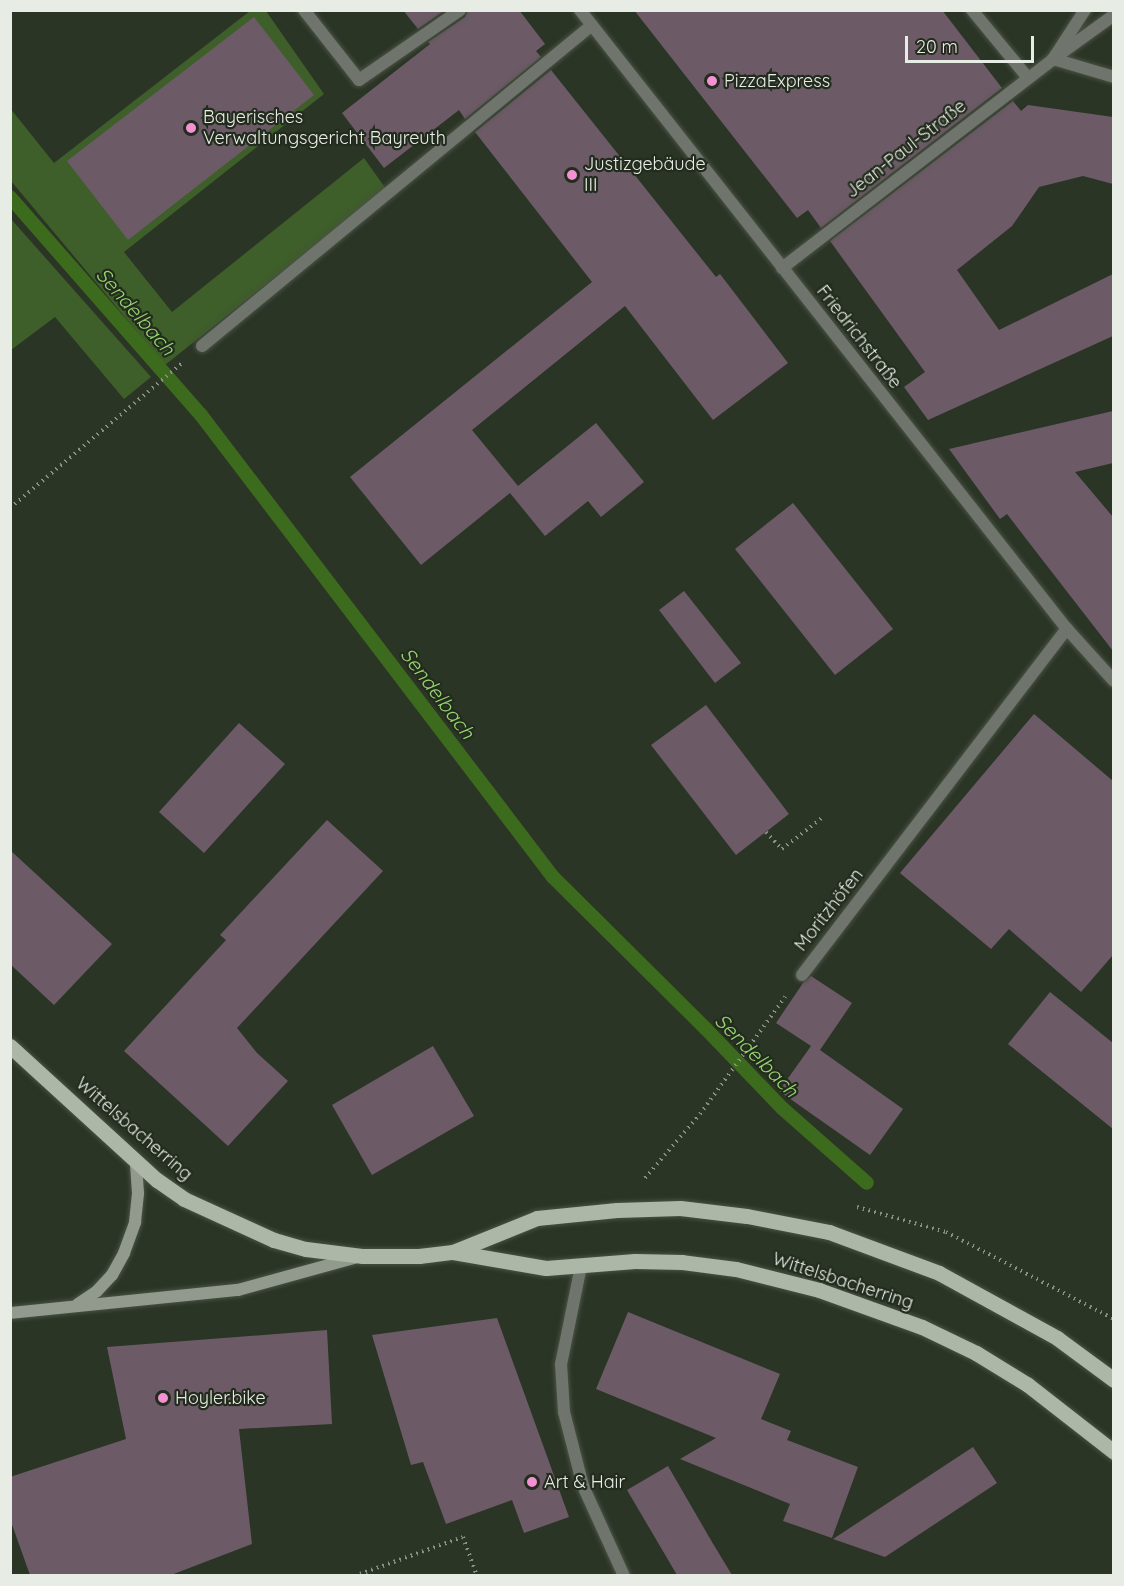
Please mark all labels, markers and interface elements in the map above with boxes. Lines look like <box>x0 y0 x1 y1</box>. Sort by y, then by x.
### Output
scale bar <box>908 24 1037 62</box>
text: 20 m <box>916 35 958 58</box>
place label: PizzaExpress <box>724 70 830 92</box>
marker: PizzaExpress <box>705 74 719 88</box>
street label: Jean-Paul-Straße <box>842 95 970 203</box>
place label: Bayerisches Verwaltungsgericht Bayreuth <box>203 107 446 150</box>
marker: Bayerisches Verwaltungsgericht Bayreuth <box>184 121 198 135</box>
place label: Justizgebäude III <box>584 154 706 196</box>
marker: Justizgebäude III <box>565 168 579 182</box>
water label: Sendelbach <box>91 262 181 360</box>
street label: Friedrichstraße <box>812 281 906 393</box>
water label: Sendelbach <box>396 643 480 743</box>
street label: Moritzhöfen <box>790 864 868 956</box>
water label: Sendelbach <box>710 1008 804 1102</box>
street label: Wittelsbacherring <box>71 1073 197 1185</box>
street label: Wittelsbacherring <box>770 1248 916 1314</box>
place label: Hoyler.bike <box>175 1387 266 1409</box>
marker: Hoyler.bike <box>156 1391 170 1405</box>
place label: Art & Hair <box>544 1471 625 1493</box>
marker: Art & Hair <box>525 1475 539 1489</box>

